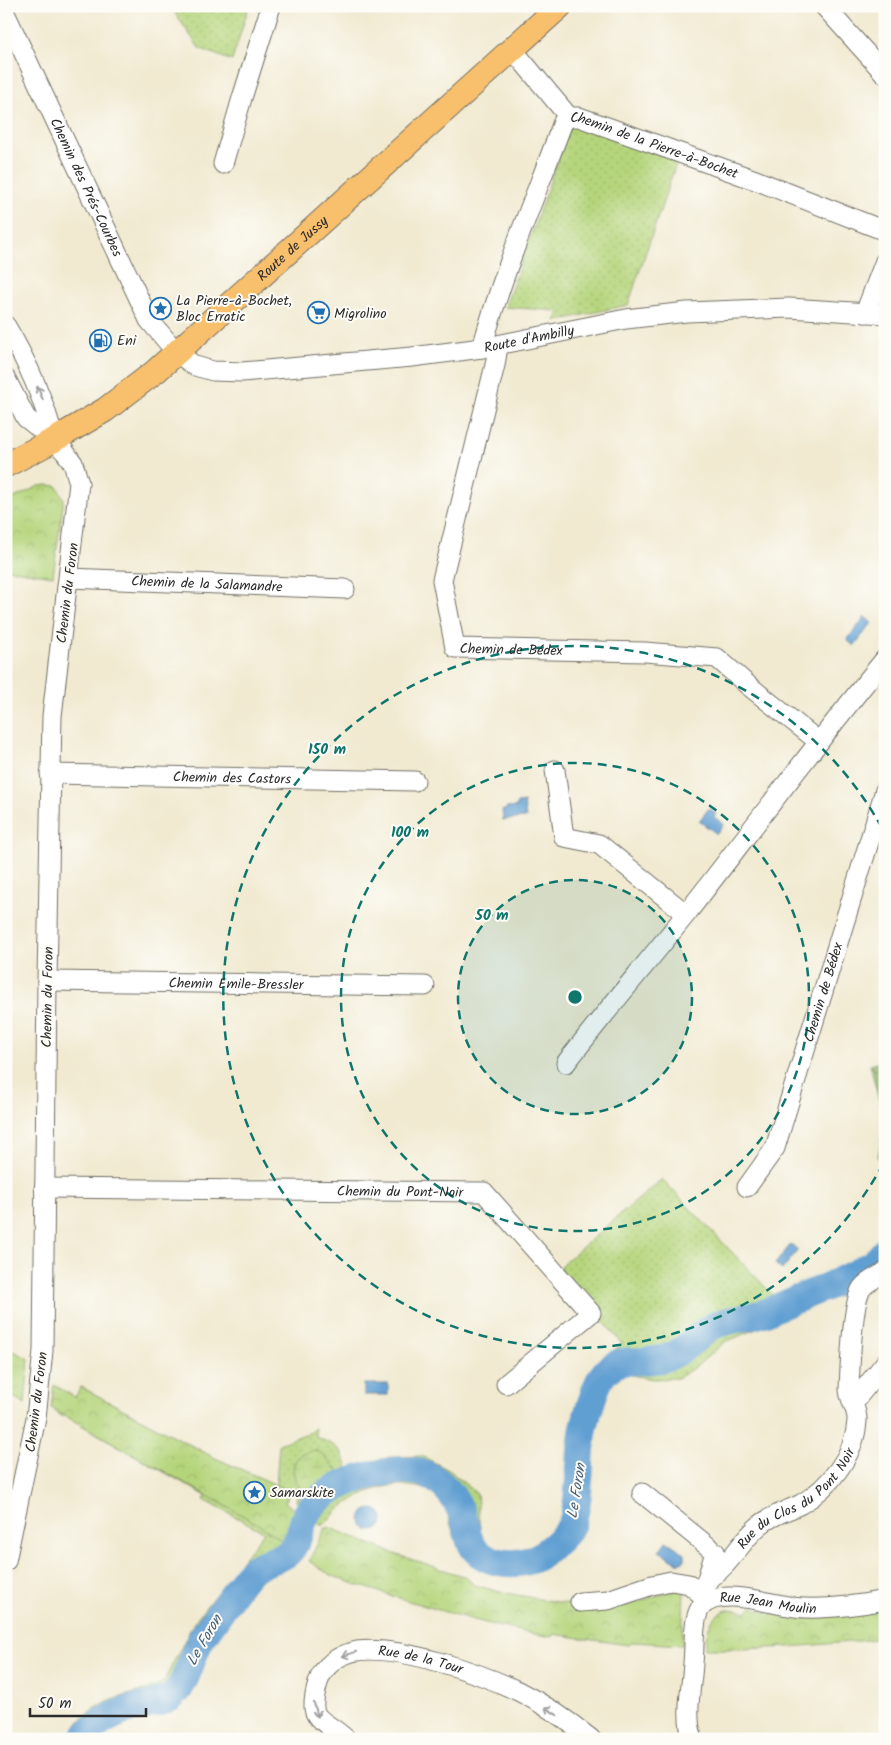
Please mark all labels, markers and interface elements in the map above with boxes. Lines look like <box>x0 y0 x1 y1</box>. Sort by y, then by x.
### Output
street label: Chemin de la Pierre-à-Bochet <box>570 107 742 185</box>
street label: Chemin des Prés-Courbes <box>44 114 128 261</box>
street label: Route de Jussy <box>252 210 334 287</box>
place label: La Pierre-à-Bochet, Bloc Erratic <box>176 290 292 328</box>
place icon: La Pierre-à-Bochet, Bloc Erratic <box>148 296 172 320</box>
supermarket icon: Migrolino <box>306 301 330 325</box>
place label: Migrolino <box>334 303 387 325</box>
street label: Route d'Ambilly <box>482 320 576 359</box>
fuel station icon: Eni <box>89 328 113 352</box>
place label: Eni <box>117 330 137 352</box>
one-way arrow <box>34 386 44 401</box>
street label: Chemin du Foron <box>51 542 85 645</box>
street label: Chemin de la Salamandre <box>131 570 284 599</box>
street label: Chemin de Bédex <box>459 638 564 662</box>
text: 150 m <box>308 738 346 762</box>
street label: Chemin des Castors <box>173 766 291 791</box>
text: 100 m <box>391 821 429 845</box>
text: 50 m <box>474 904 509 928</box>
street label: Chemin de Bédex <box>798 939 850 1045</box>
street label: Chemin du Foron <box>36 946 60 1048</box>
street label: Chemin Emile-Bressler <box>168 973 305 996</box>
centre of rings <box>566 988 584 1006</box>
street label: Chemin du Pont-Noir <box>337 1181 465 1204</box>
street label: Chemin du Foron <box>20 1351 54 1454</box>
street label: Rue du Clos du Pont Noir <box>732 1443 862 1554</box>
water label: Le Foron <box>561 1461 593 1520</box>
place icon: Samarskite <box>242 1480 266 1504</box>
place label: Samarskite <box>270 1482 335 1504</box>
street label: Rue Jean Moulin <box>719 1587 816 1620</box>
water label: Le Foron <box>181 1610 230 1670</box>
street label: Rue de la Tour <box>377 1640 467 1681</box>
one-way arrow <box>341 1650 357 1659</box>
scale bar <box>30 1685 146 1717</box>
text: 50 m <box>38 1692 72 1716</box>
one-way arrow <box>311 1702 321 1718</box>
one-way arrow <box>545 1706 559 1716</box>

